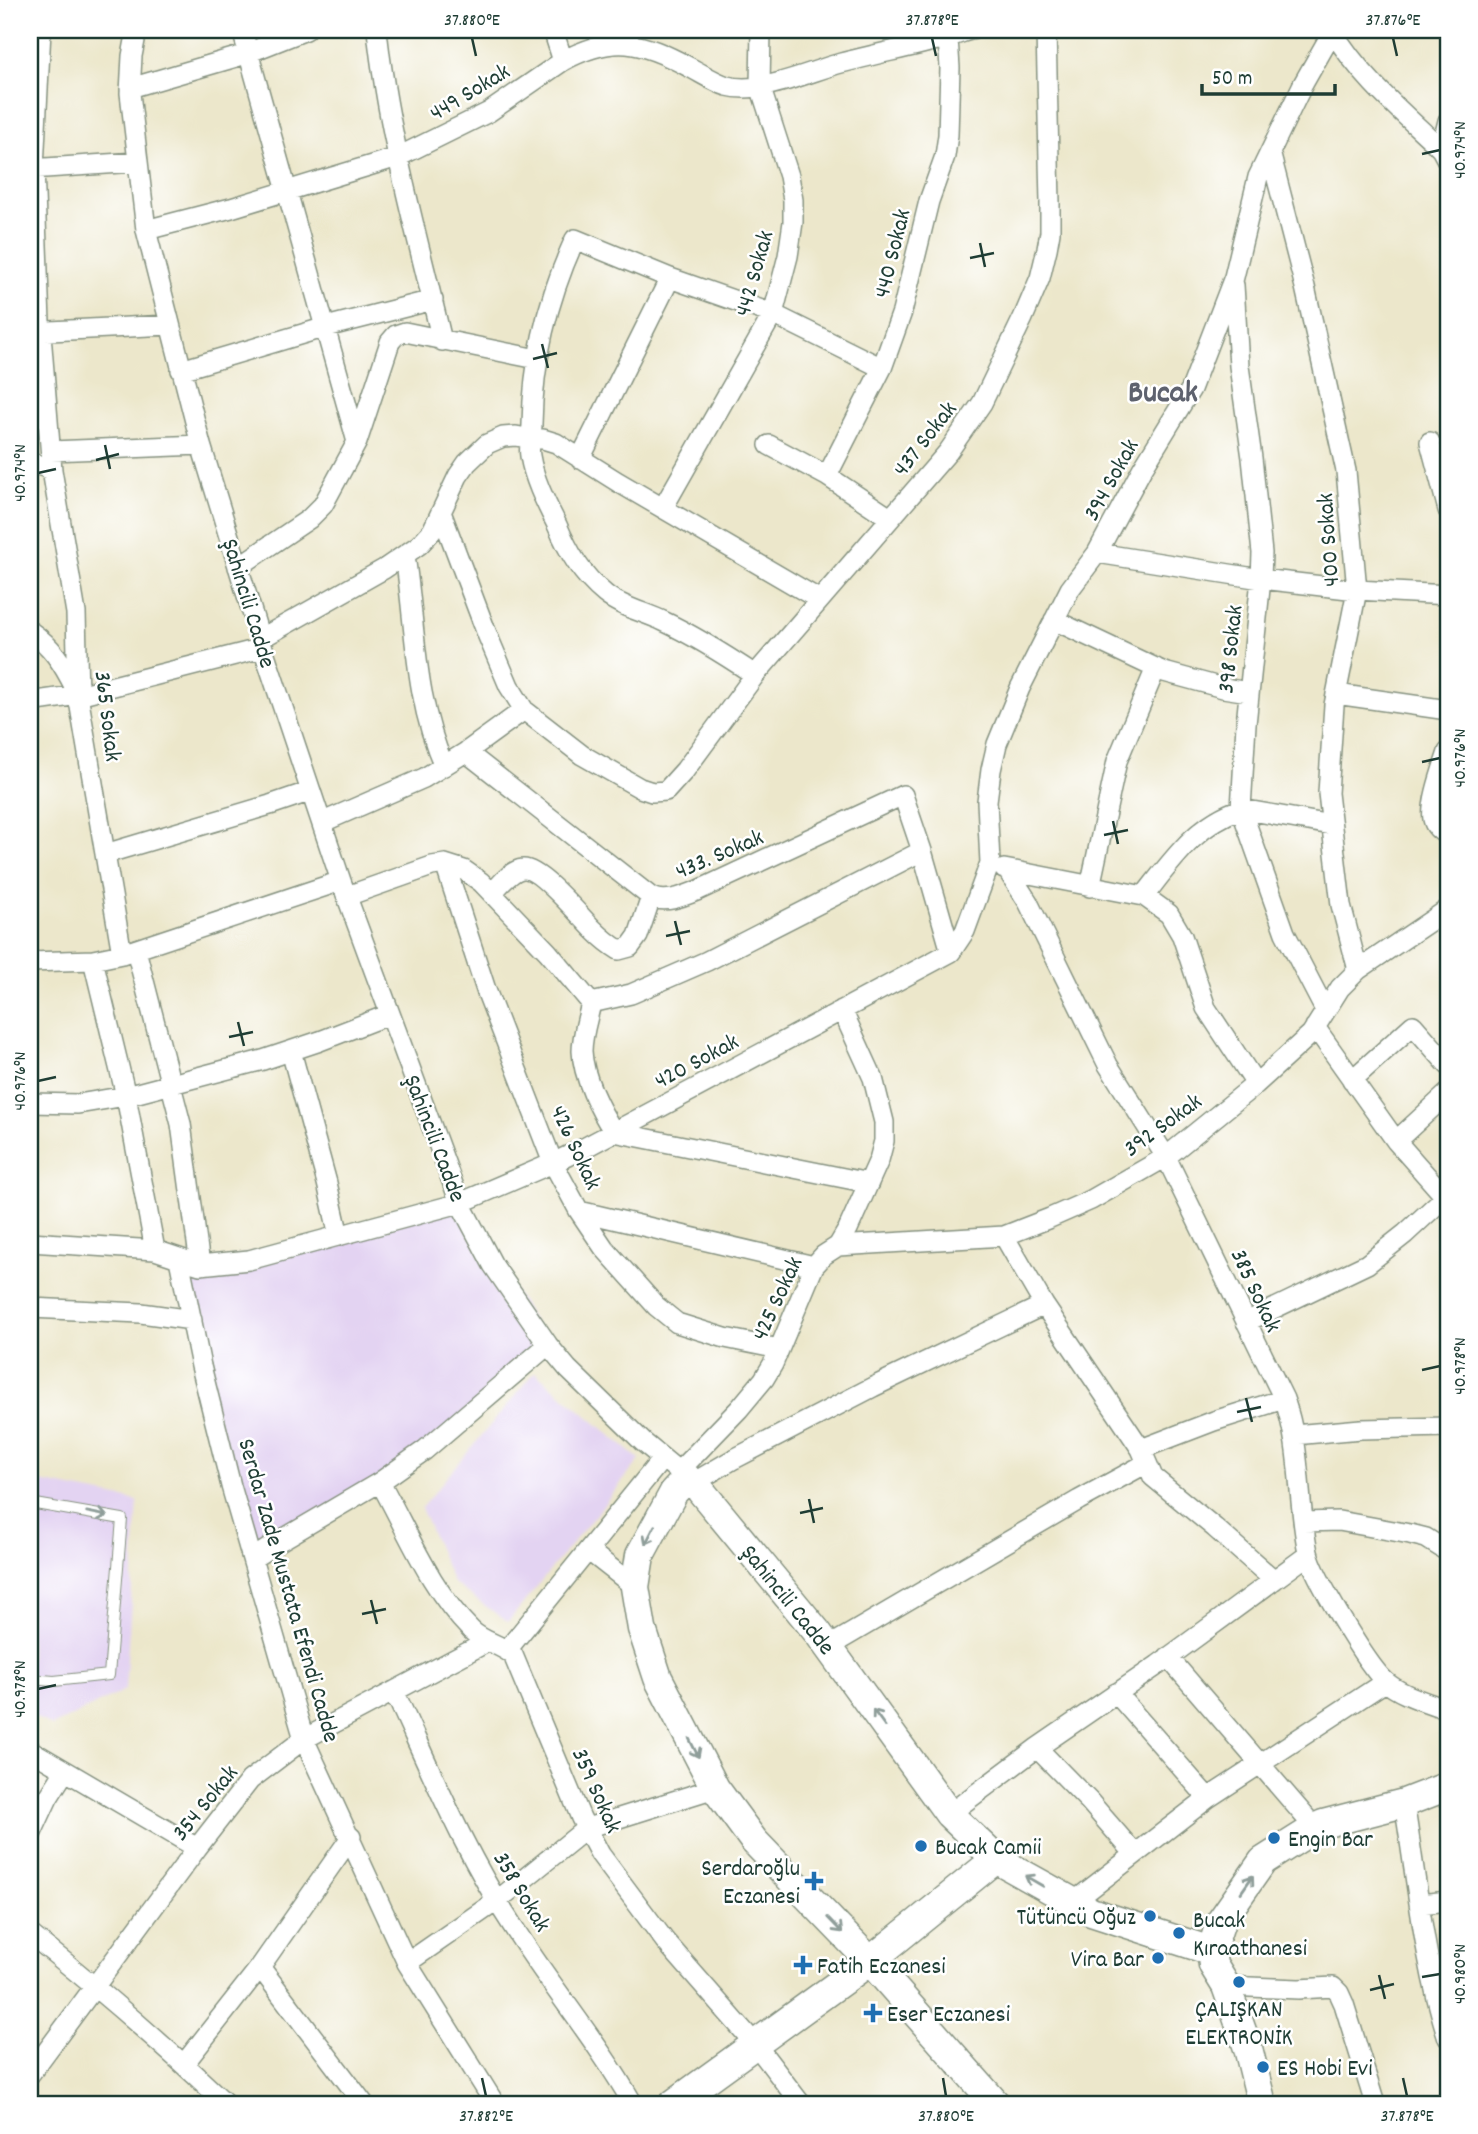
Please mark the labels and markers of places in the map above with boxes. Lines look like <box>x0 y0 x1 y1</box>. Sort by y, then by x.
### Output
place label: Engin Bar <box>1288 1824 1373 1858</box>
marker: Engin Bar <box>1266 1830 1282 1846</box>
place label: Bucak Camii <box>935 1832 1041 1866</box>
marker: Bucak Camii <box>913 1838 929 1854</box>
place label: Serdaroğlu Eczanesi <box>701 1853 800 1915</box>
marker: Serdaroğlu Eczanesi <box>806 1873 822 1889</box>
place label: Tütüncü Oğuz <box>1017 1902 1136 1936</box>
place label: Bucak Kıraathanesi <box>1193 1905 1307 1967</box>
marker: Tütüncü Oğuz <box>1142 1908 1158 1924</box>
marker: Bucak Kıraathanesi <box>1171 1925 1187 1941</box>
place label: Vira Bar <box>1071 1944 1144 1978</box>
marker: Vira Bar <box>1150 1950 1166 1966</box>
place label: Fatih Eczanesi <box>817 1951 946 1985</box>
marker: Fatih Eczanesi <box>795 1957 811 1973</box>
marker: ÇALIŞKAN ELEKTRONİK <box>1231 1974 1247 1990</box>
place label: ÇALIŞKAN ELEKTRONİK <box>1185 1994 1293 2056</box>
place label: Eser Eczanesi <box>887 1999 1010 2033</box>
marker: Eser Eczanesi <box>865 2005 881 2021</box>
place label: ES Hobi Evi <box>1277 2053 1373 2087</box>
marker: ES Hobi Evi <box>1255 2059 1271 2075</box>

